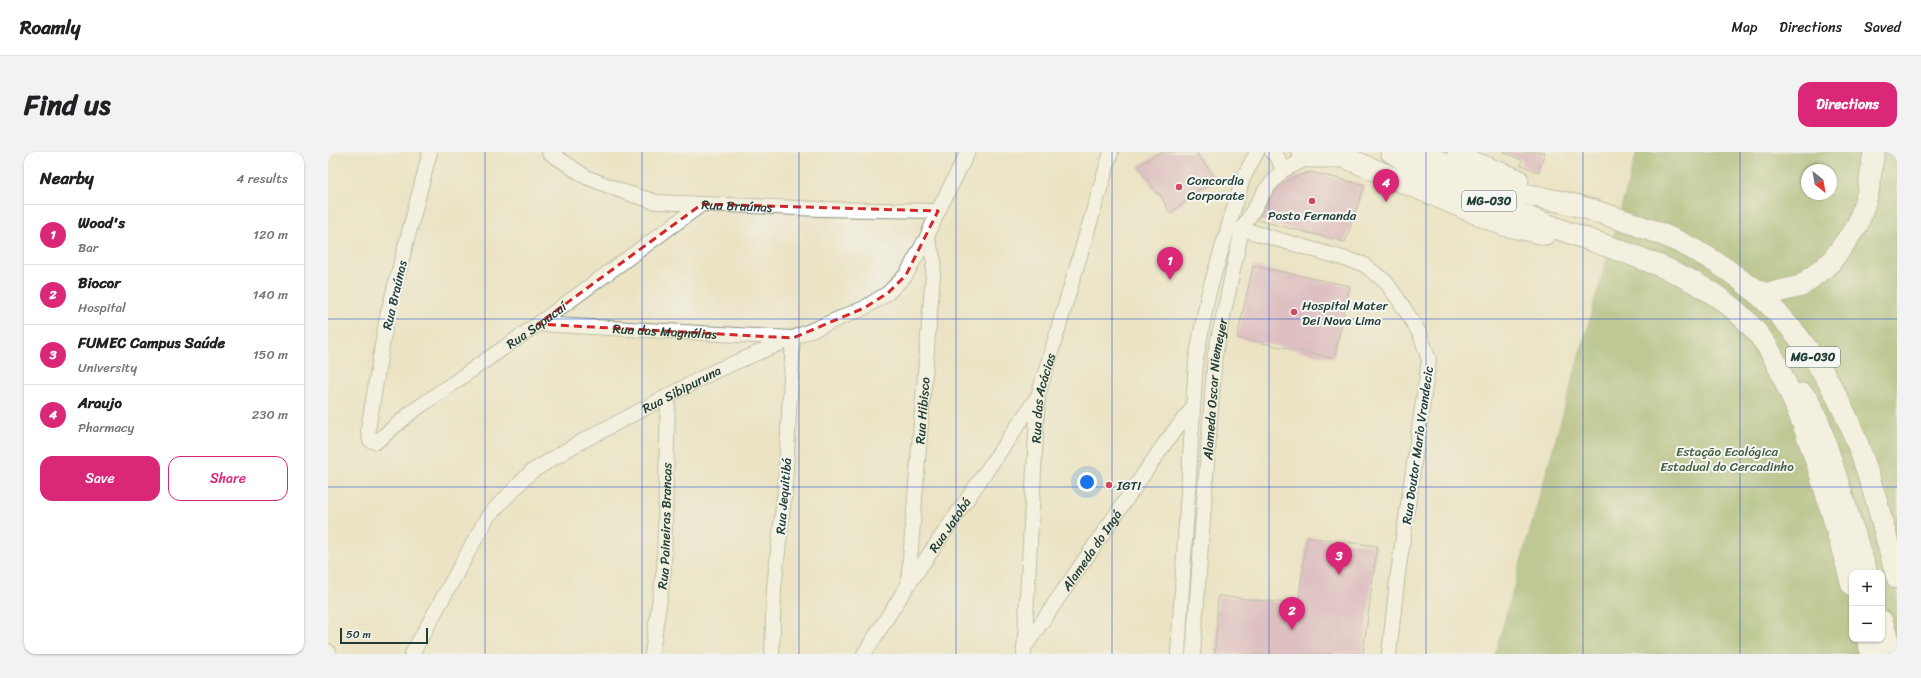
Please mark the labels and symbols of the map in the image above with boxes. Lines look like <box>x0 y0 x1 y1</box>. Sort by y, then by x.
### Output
north arrow <box>1801 164 1837 200</box>
place label: Concordia Corporate <box>1187 169 1245 207</box>
pin: 4 <box>1373 169 1399 202</box>
marker: Concordia Corporate <box>1174 182 1184 192</box>
road number: MG-030 <box>1462 191 1516 211</box>
street label: Rua Braúnas <box>701 193 773 219</box>
marker: Posto Fernanda <box>1307 196 1317 206</box>
place label: Posto Fernanda <box>1268 204 1357 227</box>
pin: 1 <box>1157 247 1183 280</box>
street label: Rua Braúnas <box>375 257 414 332</box>
place label: Hospital Mater Dei Nova Lima <box>1302 294 1389 332</box>
street label: Rua Sapucaí <box>501 295 573 355</box>
marker: Hospital Mater Dei Nova Lima <box>1289 307 1299 317</box>
street label: Alameda Oscar Niemeyer <box>1196 315 1235 462</box>
street label: Rua das Magnólias <box>612 317 718 346</box>
road number: MG-030 <box>1786 347 1840 367</box>
street label: Rua das Acácias <box>1024 350 1062 444</box>
street label: Rua Sibipuruna <box>638 359 725 420</box>
street label: Rua Doutor Mario Vrandecic <box>1395 364 1440 526</box>
street label: Rua Hibisco <box>908 376 937 445</box>
park label: Estação Ecológica Estadual do Cercadinho <box>1660 440 1794 478</box>
street label: Rua Jequitibá <box>769 456 798 535</box>
street label: Rua Paineiras Brancas <box>650 461 678 591</box>
your location <box>1077 472 1097 492</box>
place label: IGTI <box>1116 474 1141 497</box>
marker: IGTI <box>1104 480 1114 490</box>
street label: Rua Jatobá <box>922 492 978 558</box>
street label: Alameda do Ingá <box>1055 504 1128 596</box>
pin: 3 <box>1326 542 1352 575</box>
pin: 2 <box>1279 597 1305 630</box>
scale bar <box>340 626 428 645</box>

